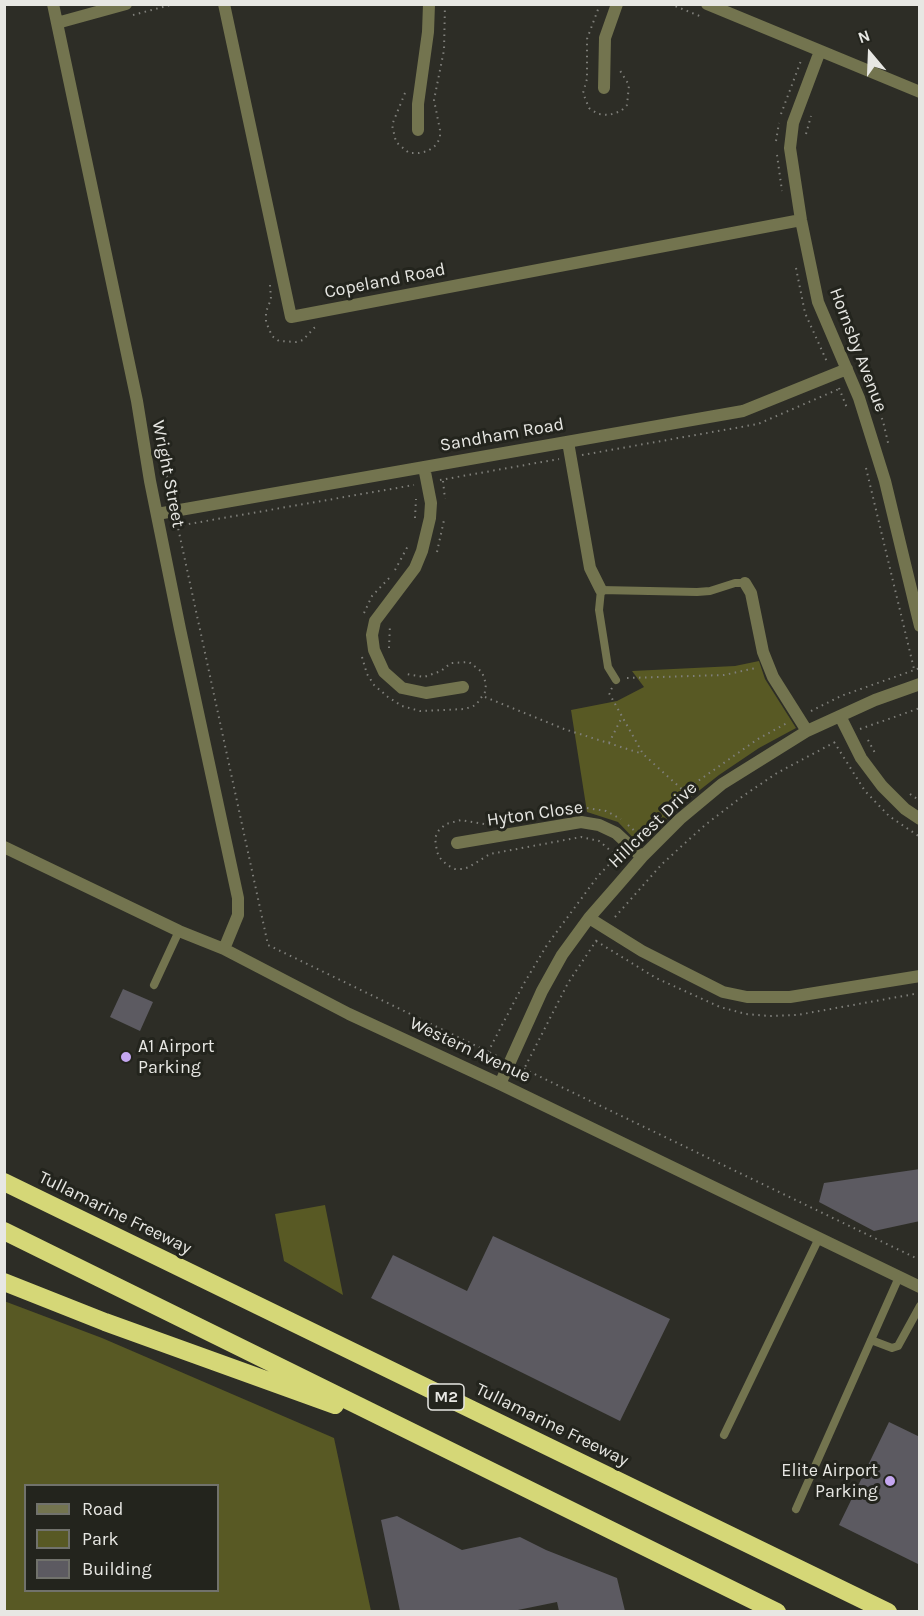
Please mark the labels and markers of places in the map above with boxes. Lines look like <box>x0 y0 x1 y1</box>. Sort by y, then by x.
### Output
place label: A1 Airport Parking <box>138 1036 214 1078</box>
marker: A1 Airport Parking <box>119 1050 133 1064</box>
place label: Elite Airport Parking <box>781 1460 878 1502</box>
marker: Elite Airport Parking <box>883 1474 897 1488</box>

